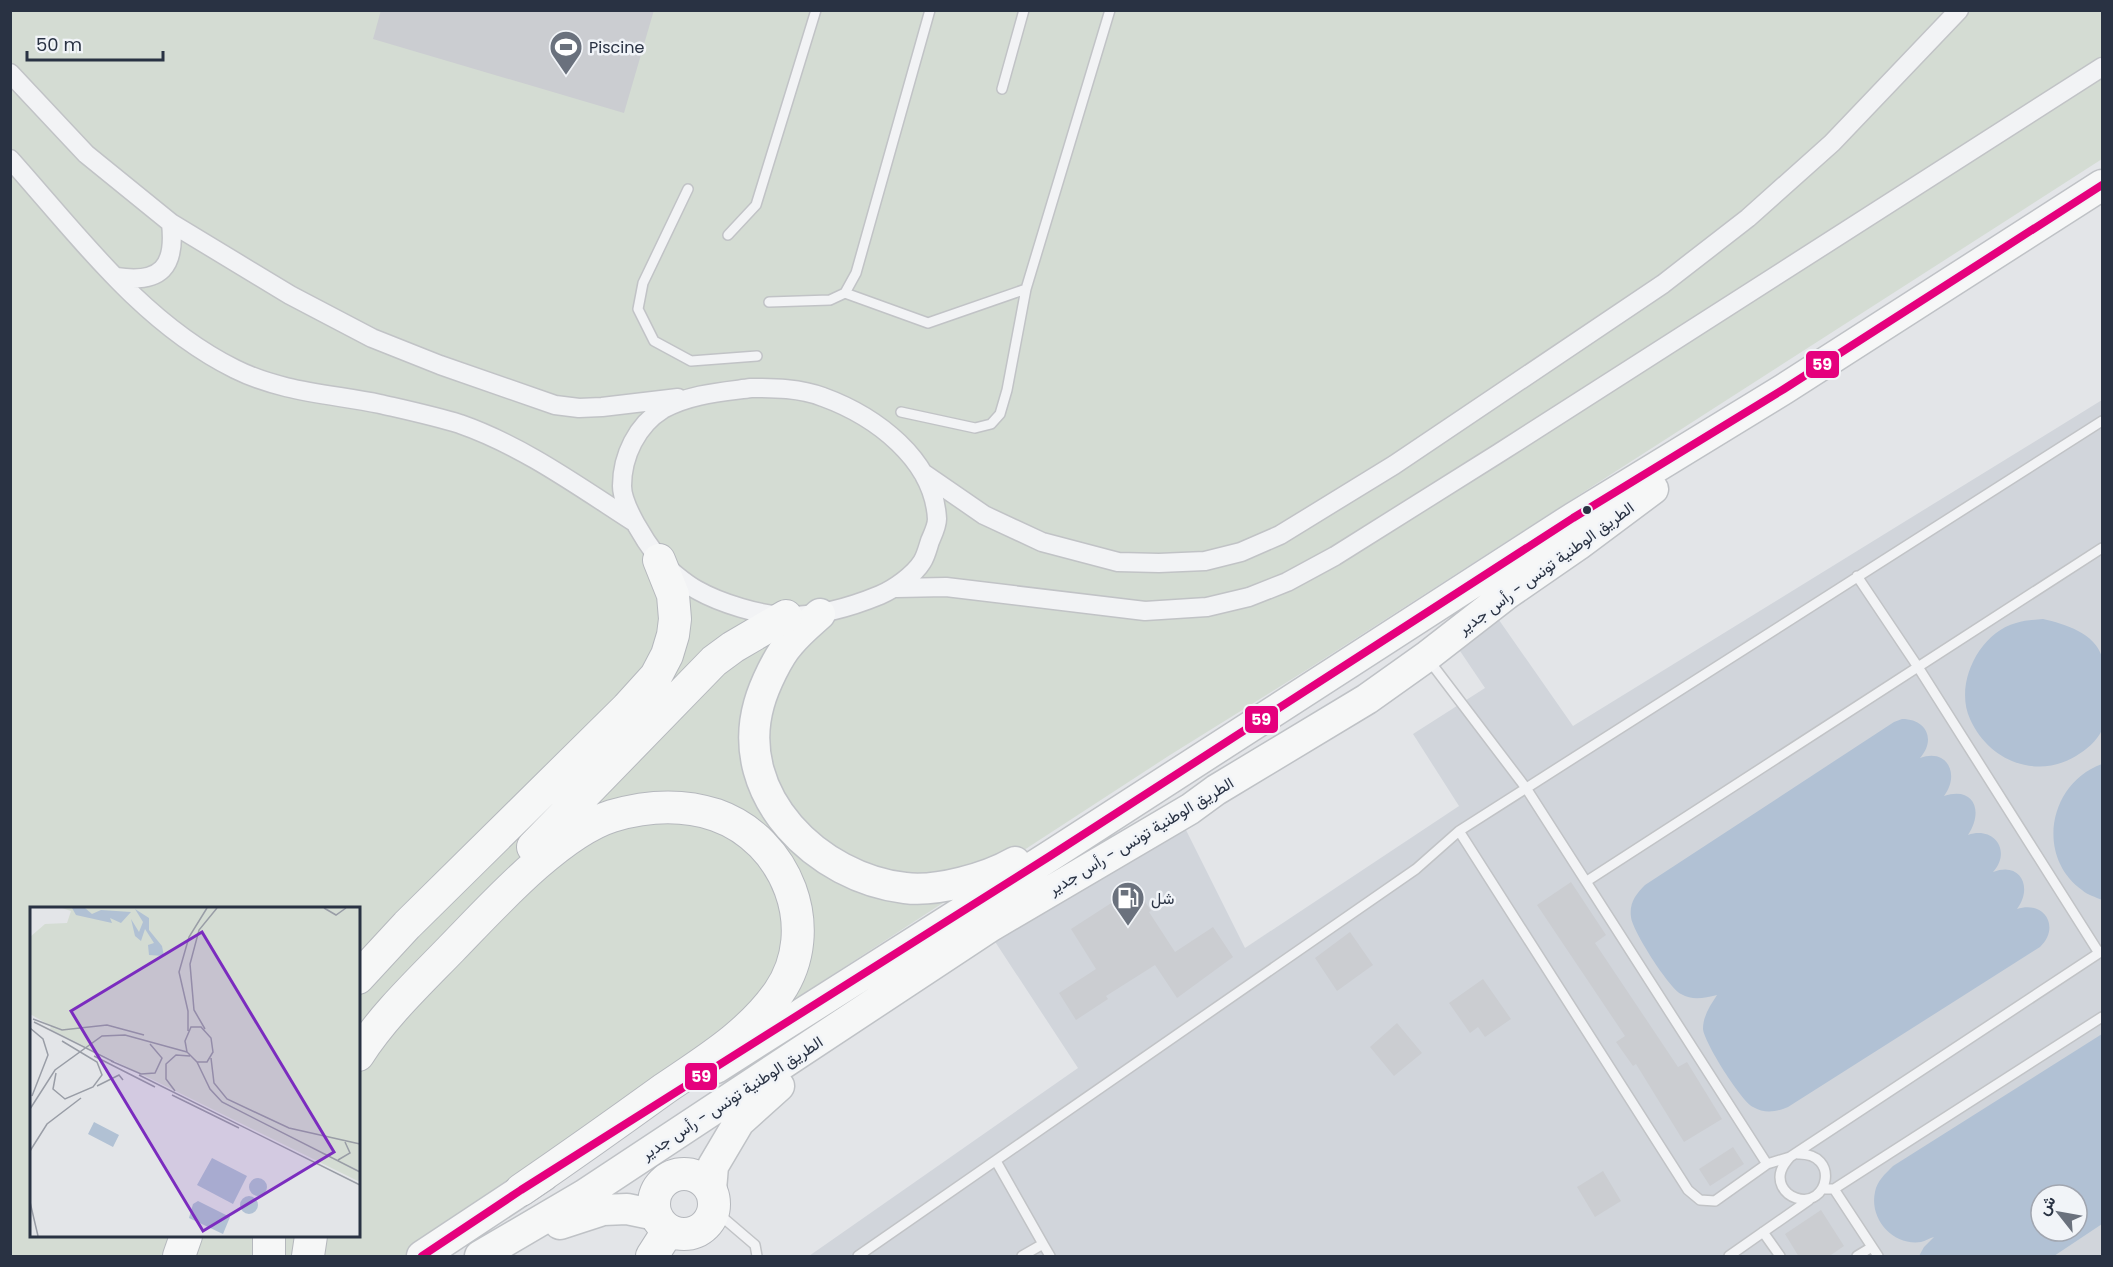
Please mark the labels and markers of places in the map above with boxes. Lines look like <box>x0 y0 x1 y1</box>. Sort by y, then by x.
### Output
sports icon: Piscine <box>548 29 584 76</box>
place label: Piscine <box>589 36 644 59</box>
unlabelled marker <box>1581 504 1593 516</box>
fuel station icon: شل <box>1110 880 1146 927</box>
place label: شل <box>1151 887 1174 910</box>

